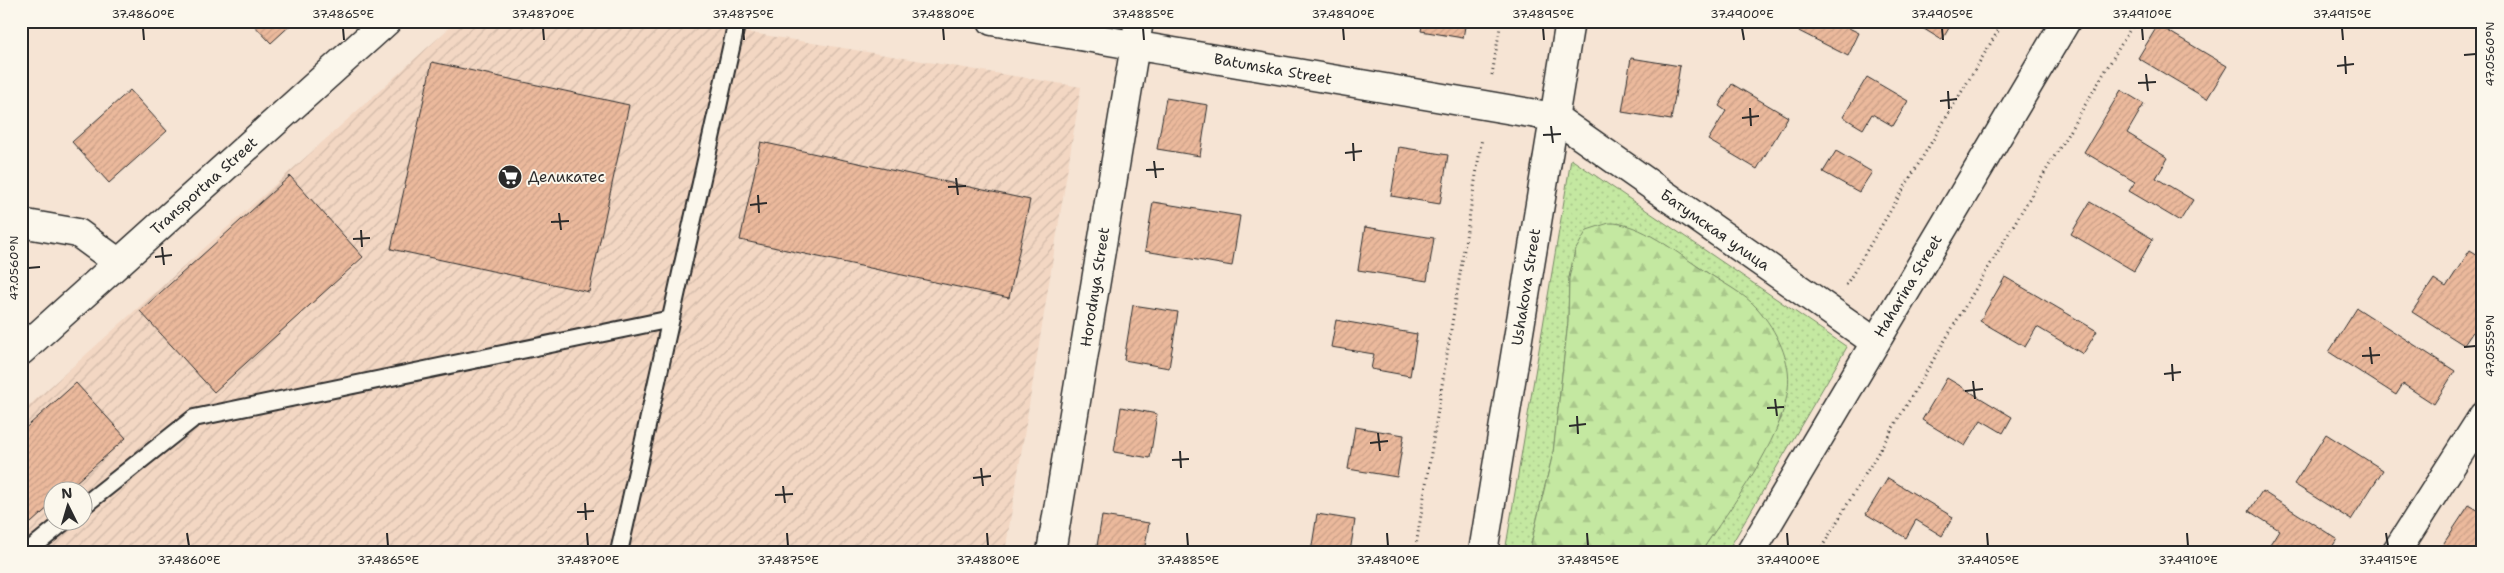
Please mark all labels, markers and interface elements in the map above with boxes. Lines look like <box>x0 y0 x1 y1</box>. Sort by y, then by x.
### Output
text: 37.4860°E <box>111 6 175 22</box>
text: 37.4865°E <box>312 6 374 22</box>
text: 37.4870°E <box>512 6 574 22</box>
text: 37.4875°E <box>712 6 774 22</box>
text: 37.4880°E <box>911 6 975 22</box>
text: 37.4885°E <box>1112 6 1174 22</box>
text: 37.4890°E <box>1311 6 1375 22</box>
text: 37.4895°E <box>1512 6 1574 22</box>
text: 37.4900°E <box>1710 6 1774 22</box>
text: 37.4905°E <box>1911 6 1973 22</box>
text: 37.4910°E <box>2112 6 2172 22</box>
text: 37.4915°E <box>2313 6 2371 22</box>
text: 47.0560°N <box>2482 22 2498 86</box>
street label: Batumska Street <box>1212 49 1334 89</box>
street label: Transportna Street <box>146 133 262 239</box>
supermarket icon: Деликатес <box>497 164 523 190</box>
place label: Деликатес <box>528 167 605 187</box>
street label: Батумская улица <box>1656 185 1774 276</box>
street label: Horodnya Street <box>1076 226 1114 348</box>
street label: Ushakova Street <box>1507 227 1545 347</box>
street label: Haharina Street <box>1869 231 1947 341</box>
text: 47.0560°N <box>6 236 22 300</box>
text: 47.0555°N <box>2482 315 2498 377</box>
north arrow <box>42 480 92 530</box>
text: N <box>61 484 73 502</box>
text: 37.4860°E <box>157 552 221 568</box>
text: 37.4865°E <box>357 552 419 568</box>
text: 37.4870°E <box>557 552 619 568</box>
text: 37.4875°E <box>757 552 819 568</box>
text: 37.4880°E <box>956 552 1020 568</box>
text: 37.4885°E <box>1157 552 1219 568</box>
text: 37.4890°E <box>1356 552 1420 568</box>
text: 37.4895°E <box>1557 552 1619 568</box>
text: 37.4900°E <box>1756 552 1820 568</box>
text: 37.4905°E <box>1957 552 2019 568</box>
text: 37.4910°E <box>2158 552 2218 568</box>
text: 37.4915°E <box>2359 552 2417 568</box>

